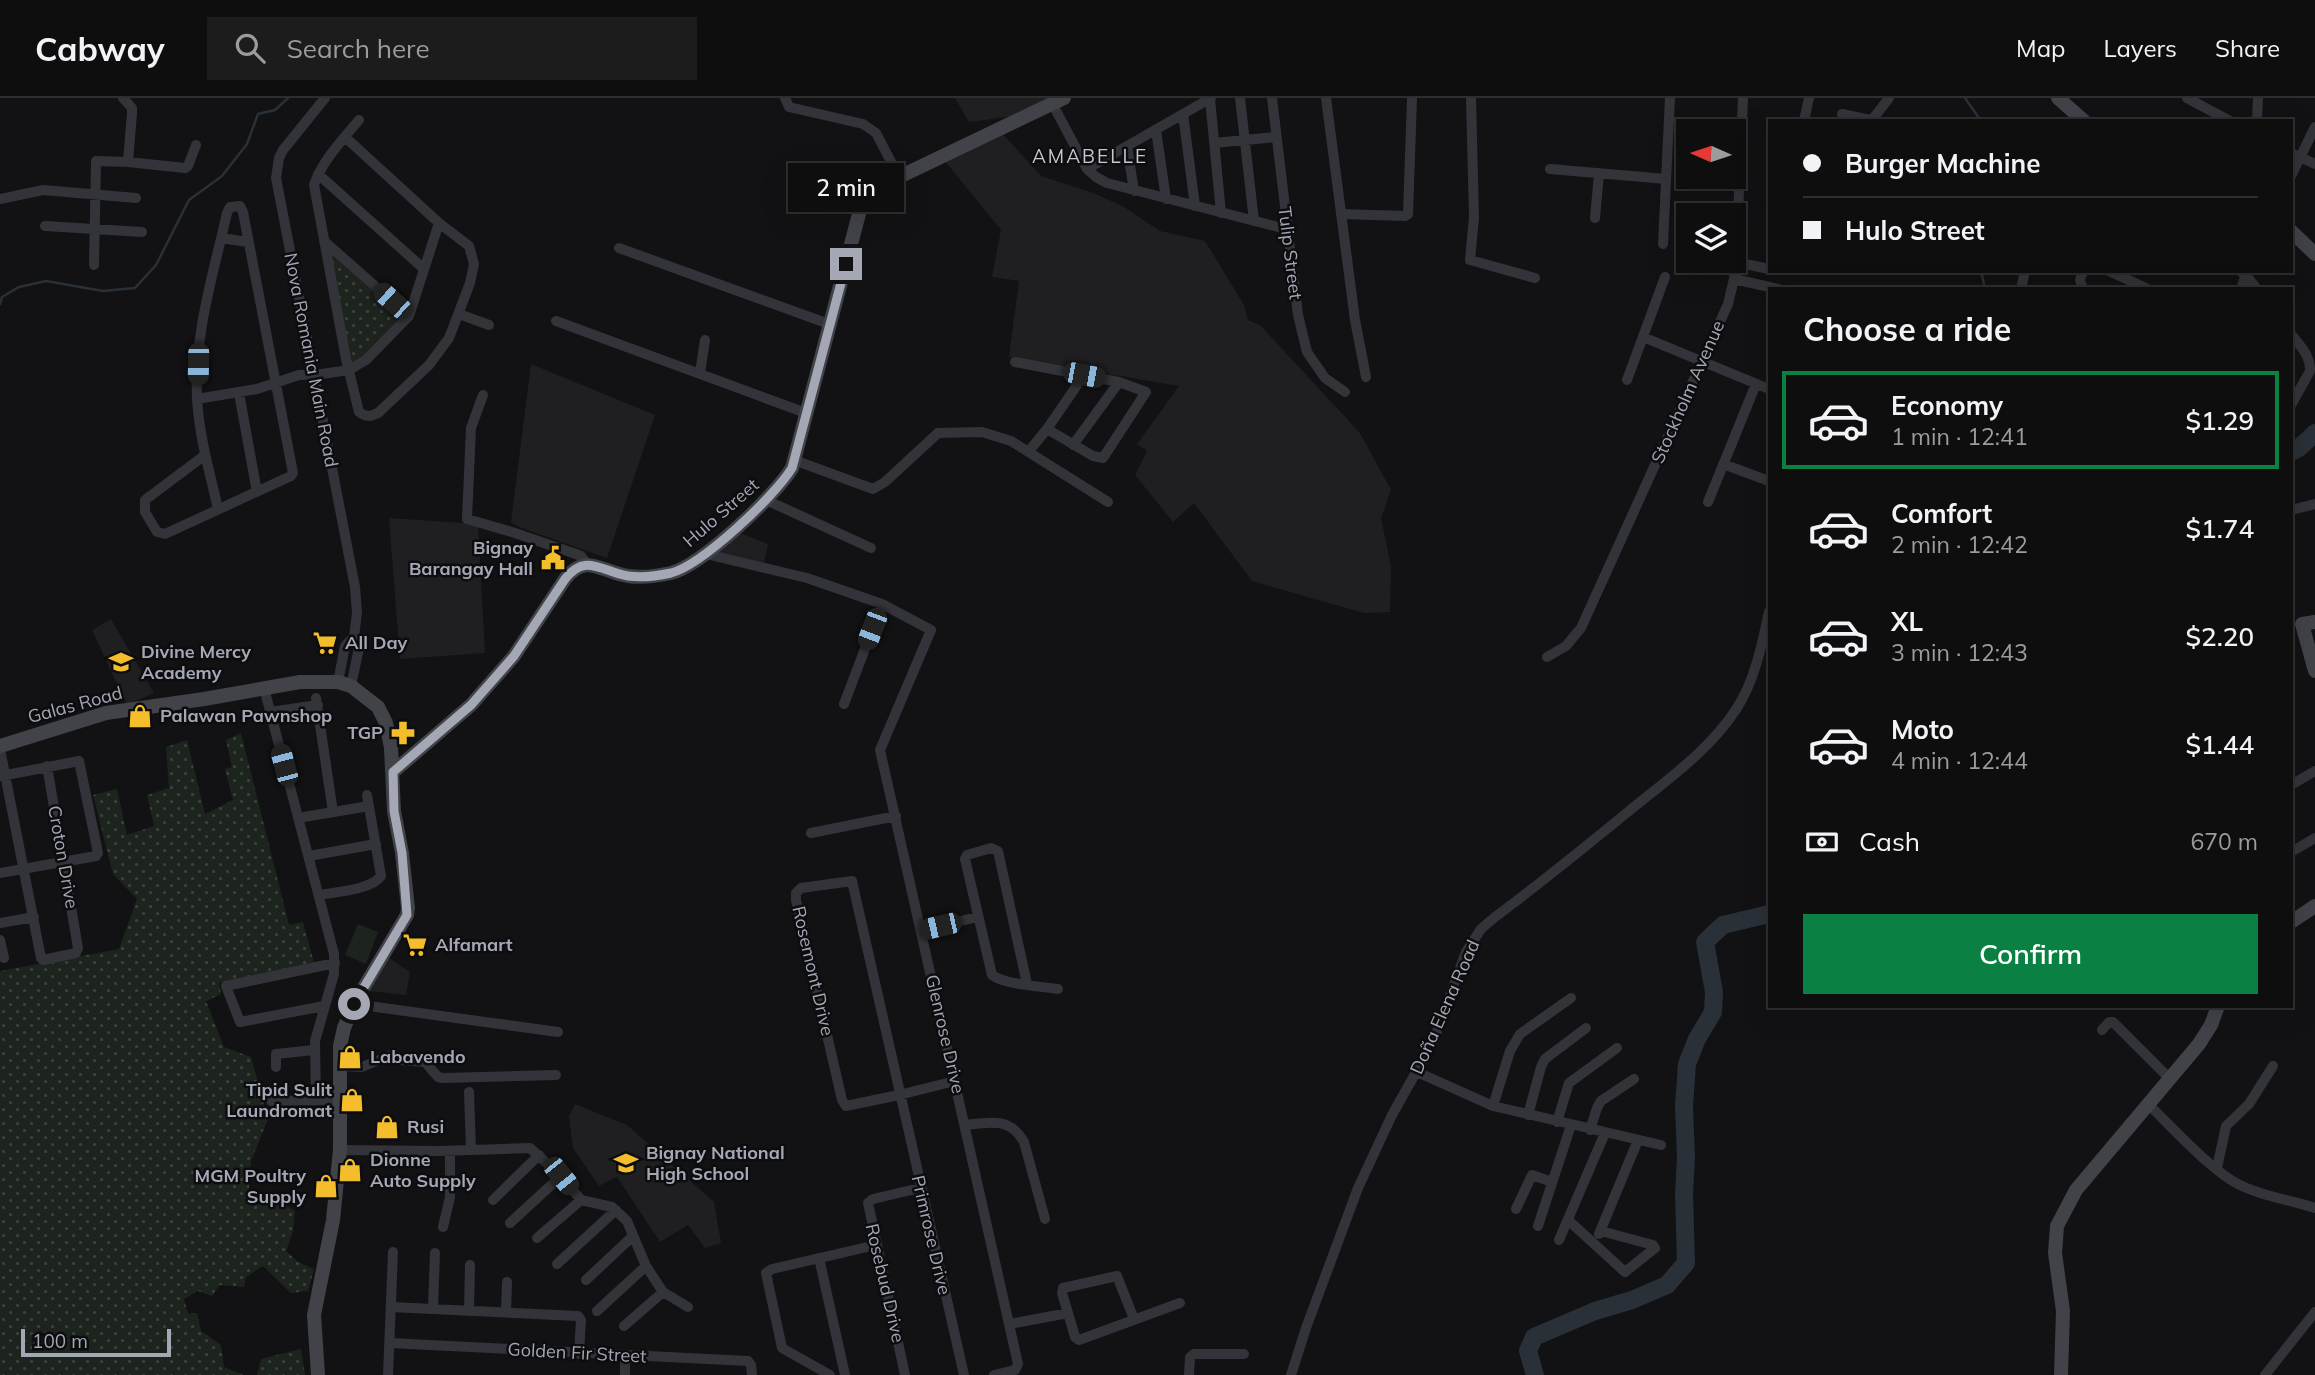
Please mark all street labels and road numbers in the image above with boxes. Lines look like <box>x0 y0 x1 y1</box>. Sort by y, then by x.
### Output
street label: Tulip Street <box>1273 205 1308 301</box>
street label: Nova Romania Main Road <box>279 251 344 469</box>
street label: Stockholm Avenue <box>1646 317 1729 467</box>
street label: Hulo Street <box>678 473 763 552</box>
street label: Galas Road <box>25 681 125 728</box>
street label: Croton Drive <box>43 804 84 910</box>
street label: Rosemont Drive <box>787 904 840 1038</box>
street label: Doña Elena Road <box>1405 936 1484 1078</box>
street label: Glenrose Drive <box>921 972 970 1096</box>
street label: Primrose Drive <box>907 1173 956 1297</box>
street label: Rosebud Drive <box>861 1221 910 1345</box>
street label: Golden Fir Street <box>507 1337 647 1368</box>

